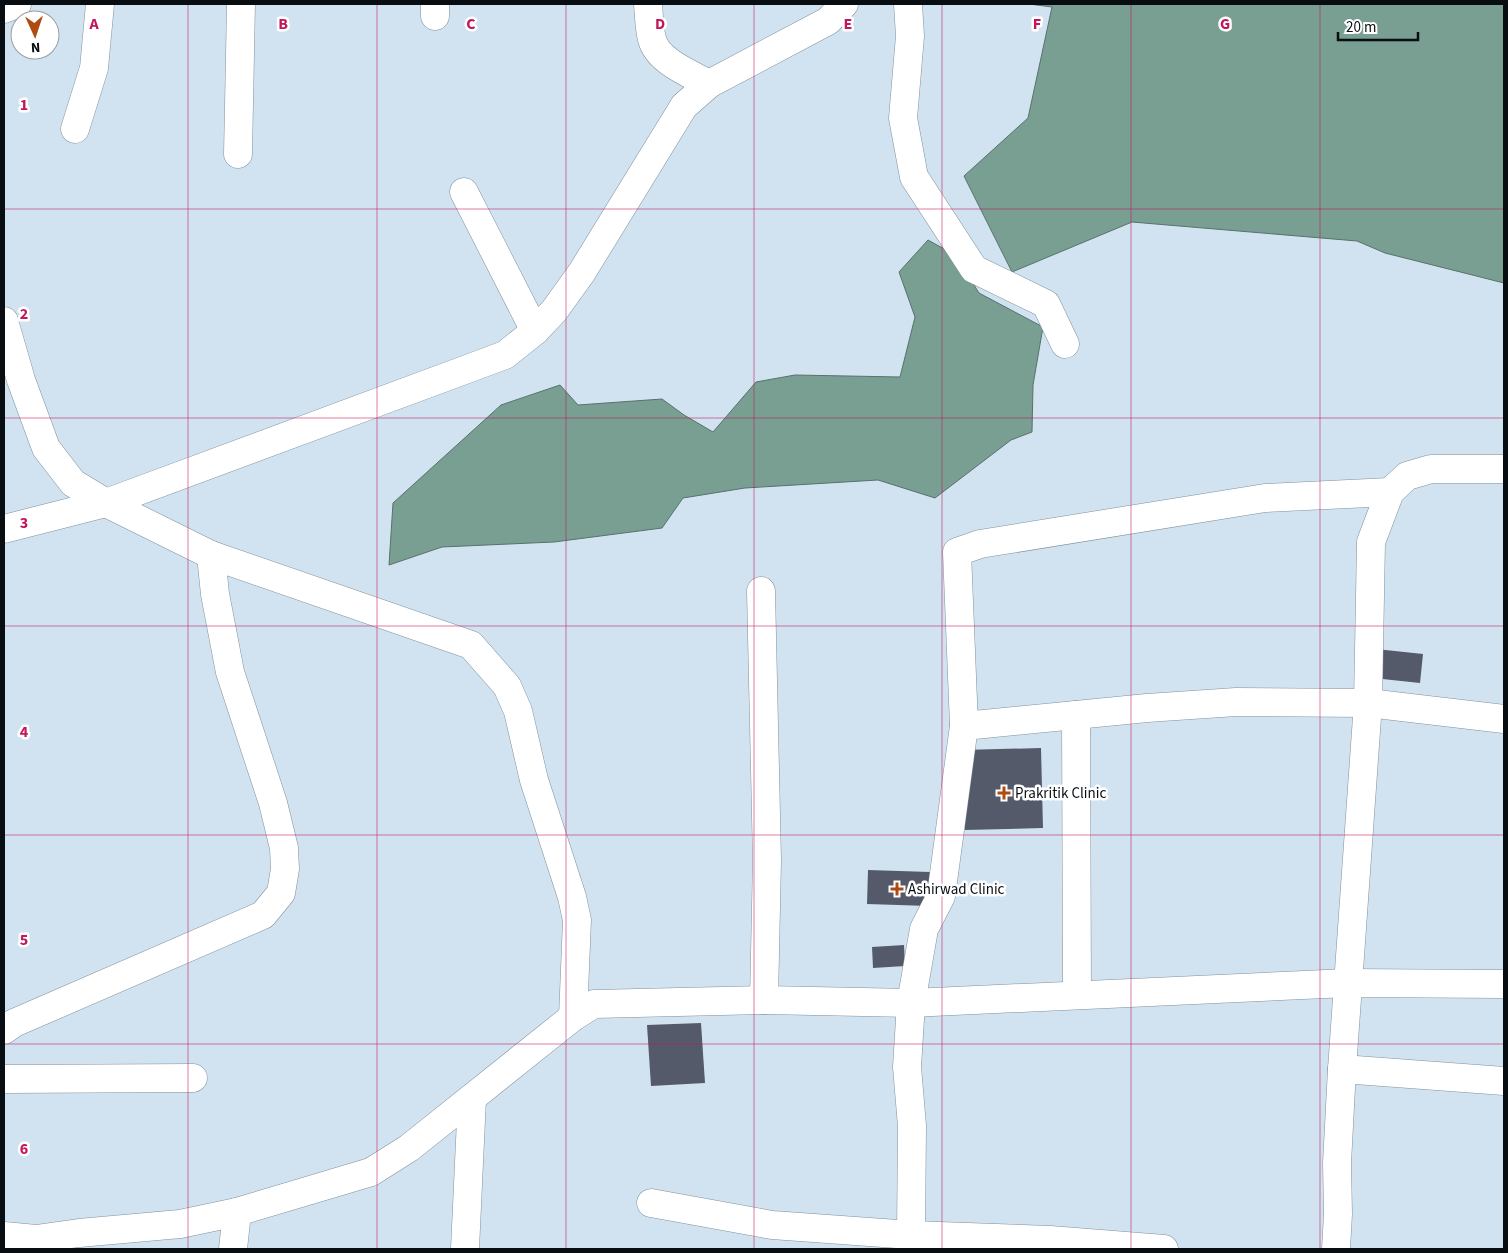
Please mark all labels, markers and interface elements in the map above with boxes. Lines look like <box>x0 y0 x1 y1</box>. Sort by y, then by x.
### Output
north arrow <box>10 10 60 60</box>
scale bar <box>1338 10 1418 42</box>
text: A <box>88 13 99 35</box>
text: B <box>278 13 288 35</box>
text: C <box>466 13 476 35</box>
text: D <box>655 13 665 35</box>
text: E <box>844 13 852 35</box>
text: F <box>1033 13 1041 35</box>
text: G <box>1220 13 1230 35</box>
text: 20 m <box>1346 17 1376 38</box>
text: N <box>30 37 41 57</box>
text: 1 <box>20 94 28 116</box>
text: 2 <box>20 303 28 325</box>
text: 3 <box>20 512 28 534</box>
text: 4 <box>20 721 29 743</box>
place label: Prakritik Clinic <box>1015 783 1106 804</box>
marker: Prakritik Clinic <box>997 786 1011 800</box>
place label: Ashirwad Clinic <box>908 879 1005 900</box>
marker: Ashirwad Clinic <box>890 882 904 896</box>
text: 5 <box>20 929 28 951</box>
text: 6 <box>20 1138 28 1160</box>

